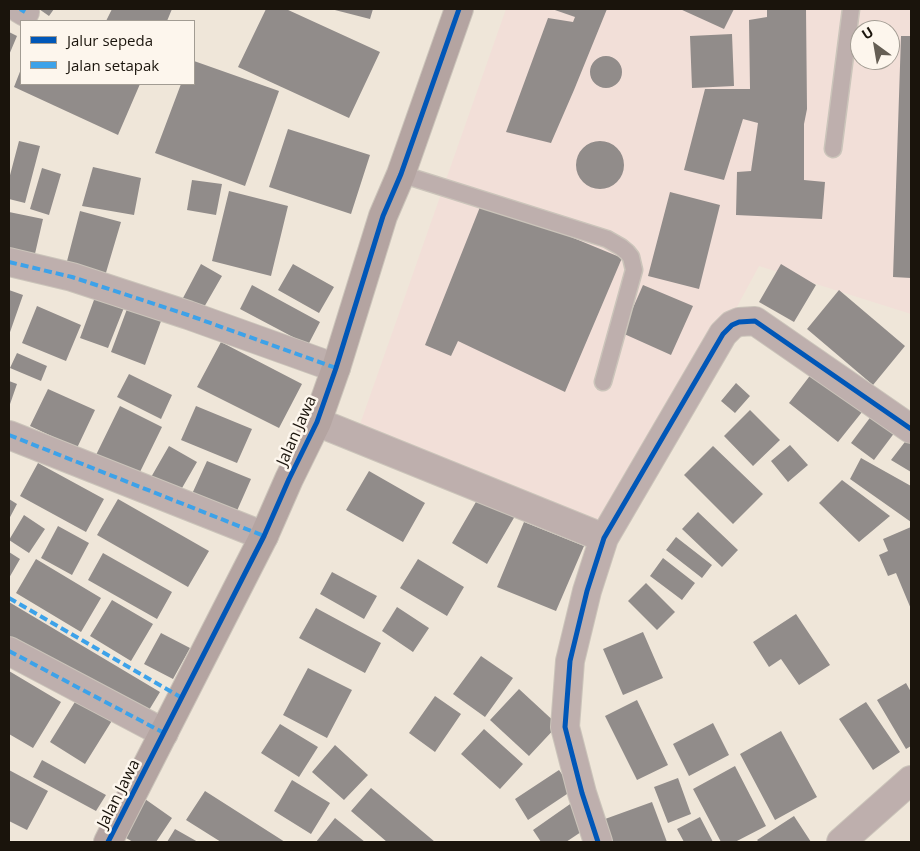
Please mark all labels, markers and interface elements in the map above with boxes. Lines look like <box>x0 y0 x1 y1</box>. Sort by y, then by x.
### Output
legend <box>20 20 195 85</box>
north arrow <box>850 20 900 70</box>
text: U <box>858 22 877 44</box>
text: Jalur sepeda <box>67 30 153 50</box>
text: Jalan setapak <box>67 55 159 75</box>
street label: Jalan Jawa <box>273 393 321 469</box>
street label: Jalan Jawa <box>94 756 144 832</box>

